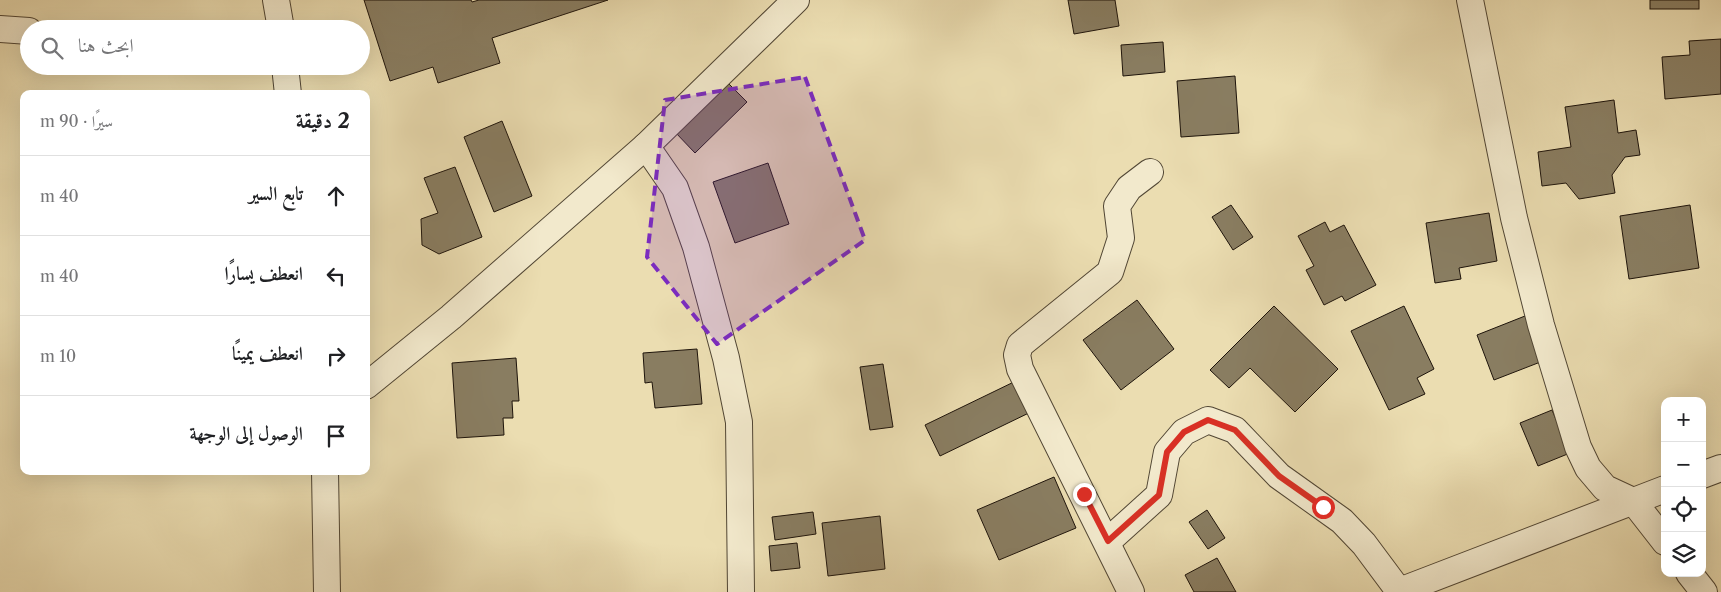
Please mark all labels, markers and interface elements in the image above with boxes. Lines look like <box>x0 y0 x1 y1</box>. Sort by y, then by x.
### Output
search box <box>20 20 370 75</box>
icon: search <box>38 34 66 62</box>
text: ابحث هنا <box>78 34 134 57</box>
text: 2 دقيقة <box>296 108 350 133</box>
text: سيرًا · 90 m <box>40 111 113 131</box>
text: تابع السير <box>249 182 303 205</box>
icon: ahead <box>322 182 350 210</box>
text: 40 m <box>40 186 79 206</box>
text: انعطف يسارًا <box>224 262 303 285</box>
icon: left <box>322 262 350 290</box>
text: 40 m <box>40 266 79 286</box>
text: انعطف يمينًا <box>232 342 303 365</box>
icon: right <box>322 342 350 370</box>
text: 10 m <box>40 346 76 366</box>
map controls <box>1661 397 1706 577</box>
button: + <box>1661 397 1706 442</box>
text: الوصول إلى الوجهة <box>189 422 303 445</box>
icon: arrive <box>322 422 350 450</box>
button: − <box>1661 442 1706 487</box>
route end <box>1073 483 1096 506</box>
button: locate <box>1661 487 1706 532</box>
route start <box>1312 496 1335 519</box>
button: layers <box>1661 532 1706 577</box>

